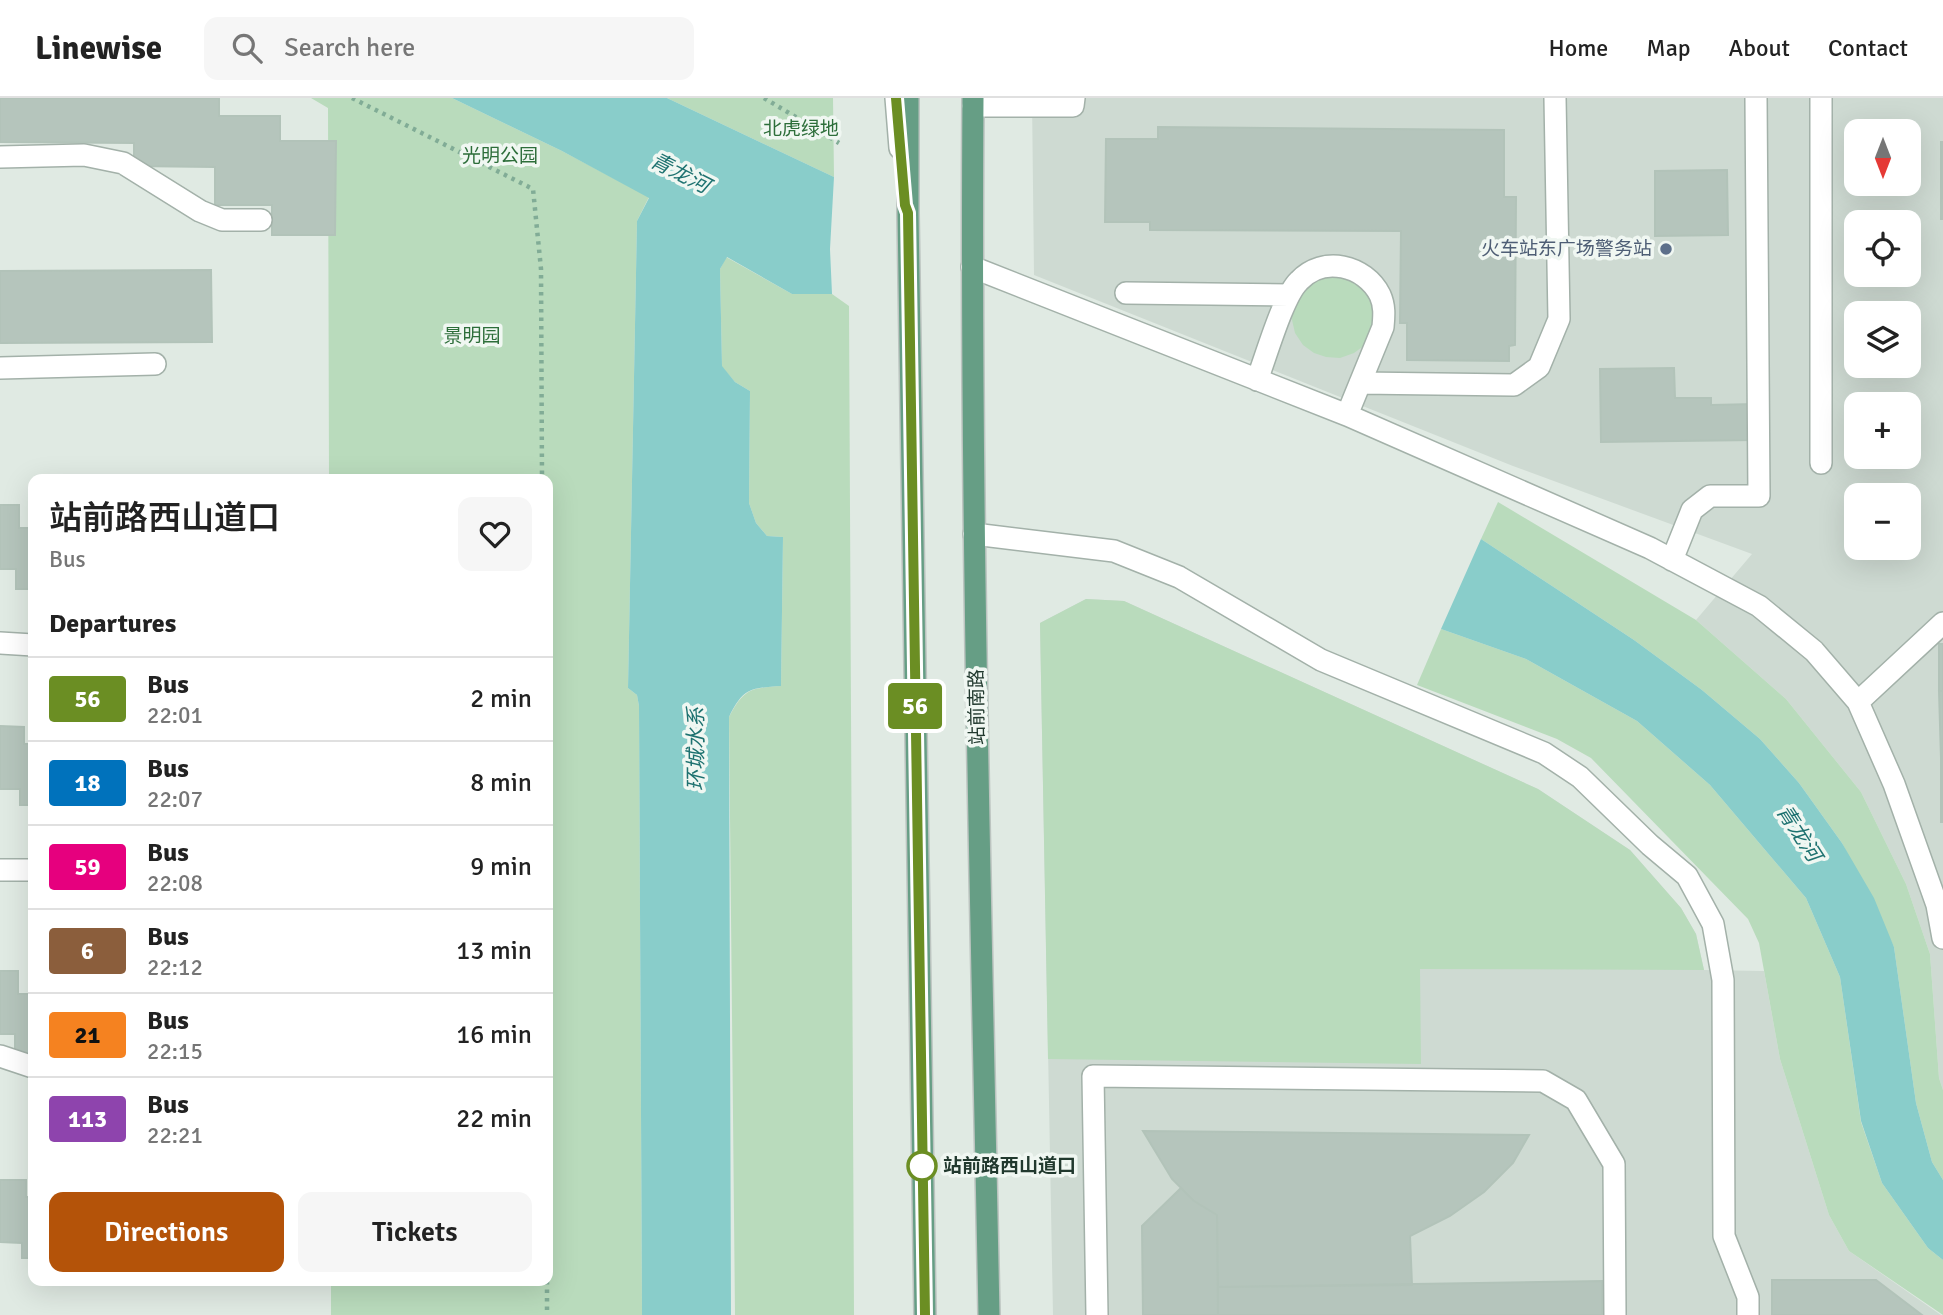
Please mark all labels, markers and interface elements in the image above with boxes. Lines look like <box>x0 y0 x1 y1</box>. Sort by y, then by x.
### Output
search box <box>204 17 694 80</box>
text: Linewise <box>35 28 162 69</box>
icon: search <box>228 29 266 67</box>
text: Search here <box>284 32 415 64</box>
text: Home <box>1548 33 1608 63</box>
text: Map <box>1646 33 1691 63</box>
text: About <box>1729 33 1790 63</box>
text: Contact <box>1828 33 1908 63</box>
park label: 北虎绿地 <box>763 117 839 141</box>
north arrow <box>1844 119 1922 196</box>
map controls <box>1844 119 1921 560</box>
park label: 光明公园 <box>462 144 538 168</box>
water label: 青龙河 <box>646 147 718 201</box>
button: locate <box>1844 210 1921 287</box>
place label: 火车站东广场警务站 <box>1481 237 1652 261</box>
marker: 火车站东广场警务站 <box>1658 241 1674 257</box>
button: layers <box>1844 301 1921 378</box>
park label: 景明园 <box>443 324 501 348</box>
button: + <box>1844 392 1921 469</box>
button: − <box>1844 483 1921 560</box>
button: heart <box>458 497 532 571</box>
text: 站前路西山道口 <box>49 498 280 539</box>
text: Bus <box>49 545 86 574</box>
text: Departures <box>49 608 176 640</box>
text: Bus <box>147 669 189 701</box>
street label: 站前南路 <box>964 669 990 745</box>
text: 2 min <box>470 683 532 715</box>
line badge: 56 <box>884 683 946 729</box>
text: 56 <box>75 684 100 714</box>
text: 56 <box>902 691 928 721</box>
text: 22:01 <box>147 701 203 730</box>
water label: 环城水系 <box>683 705 709 791</box>
text: Bus <box>147 753 189 785</box>
text: 8 min <box>470 767 532 799</box>
text: 18 <box>75 768 100 798</box>
text: 22:07 <box>147 785 203 814</box>
water label: 青龙河 <box>1771 800 1829 870</box>
text: Bus <box>147 837 189 869</box>
text: 9 min <box>470 851 532 883</box>
text: 59 <box>75 852 100 882</box>
text: 22:08 <box>147 869 203 898</box>
text: Bus <box>147 921 189 953</box>
text: 13 min <box>456 935 532 967</box>
text: 6 <box>81 936 94 966</box>
text: 22:12 <box>147 953 203 982</box>
text: Bus <box>147 1005 189 1037</box>
text: 16 min <box>456 1019 532 1051</box>
text: 21 <box>75 1020 100 1050</box>
text: 22:15 <box>147 1037 203 1066</box>
text: Bus <box>147 1089 189 1121</box>
text: 22 min <box>456 1103 532 1135</box>
text: 113 <box>68 1104 107 1134</box>
text: 22:21 <box>147 1121 203 1150</box>
marker: 站前路西山道口 <box>907 1151 937 1181</box>
place label: 站前路西山道口 <box>943 1154 1076 1178</box>
button: Directions <box>49 1192 284 1272</box>
button: Tickets <box>298 1192 532 1272</box>

